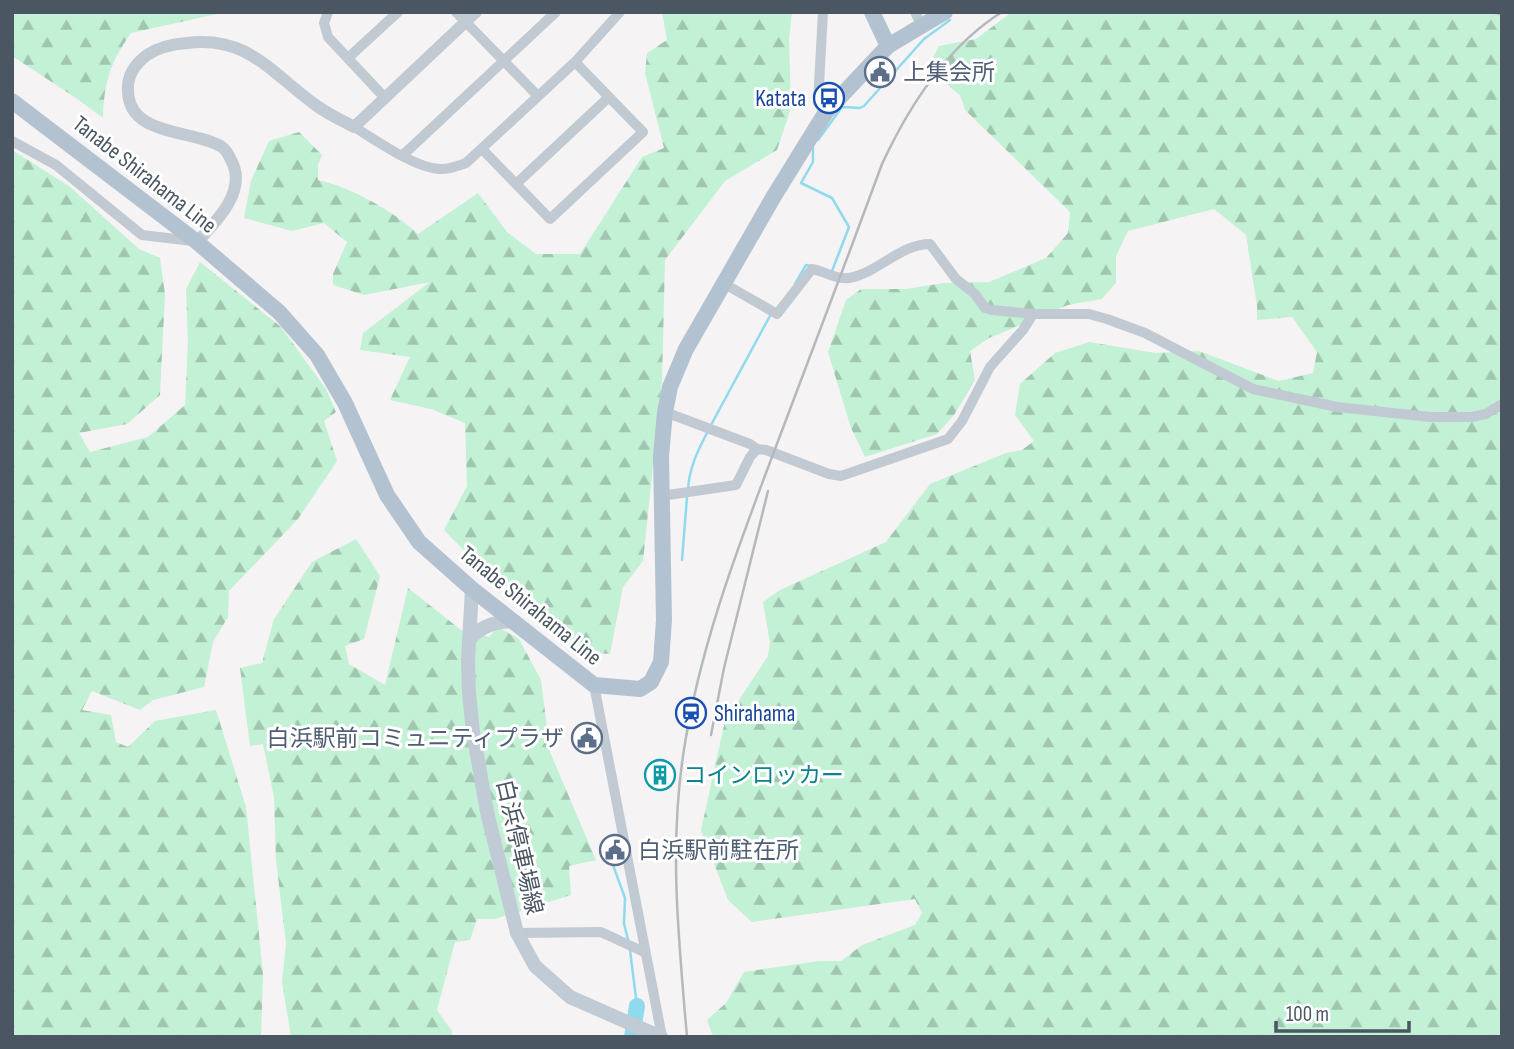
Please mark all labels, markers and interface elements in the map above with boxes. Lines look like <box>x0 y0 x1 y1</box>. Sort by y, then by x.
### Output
public building icon: 上集会所 <box>863 55 897 89</box>
place label: 上集会所 <box>903 59 995 87</box>
bus stop icon: Katata <box>812 81 846 115</box>
place label: Katata <box>755 85 806 113</box>
street label: Tanabe Shirahama Line <box>67 110 222 240</box>
street label: Tanabe Shirahama Line <box>454 540 607 672</box>
station icon: Shirahama <box>674 696 708 730</box>
place label: Shirahama <box>714 700 795 728</box>
public building icon: 白浜駅前コミュニティプラザ <box>570 721 604 755</box>
place label: 白浜駅前コミュニティプラザ <box>266 725 564 753</box>
building icon: コインロッカー <box>643 758 677 792</box>
place label: コインロッカー <box>683 762 844 790</box>
street label: 白浜停車場線 <box>490 777 548 918</box>
public building icon: 白浜駅前駐在所 <box>598 833 632 867</box>
place label: 白浜駅前駐在所 <box>638 837 799 865</box>
scale bar <box>1276 990 1409 1034</box>
text: 100 m <box>1286 1002 1329 1027</box>

